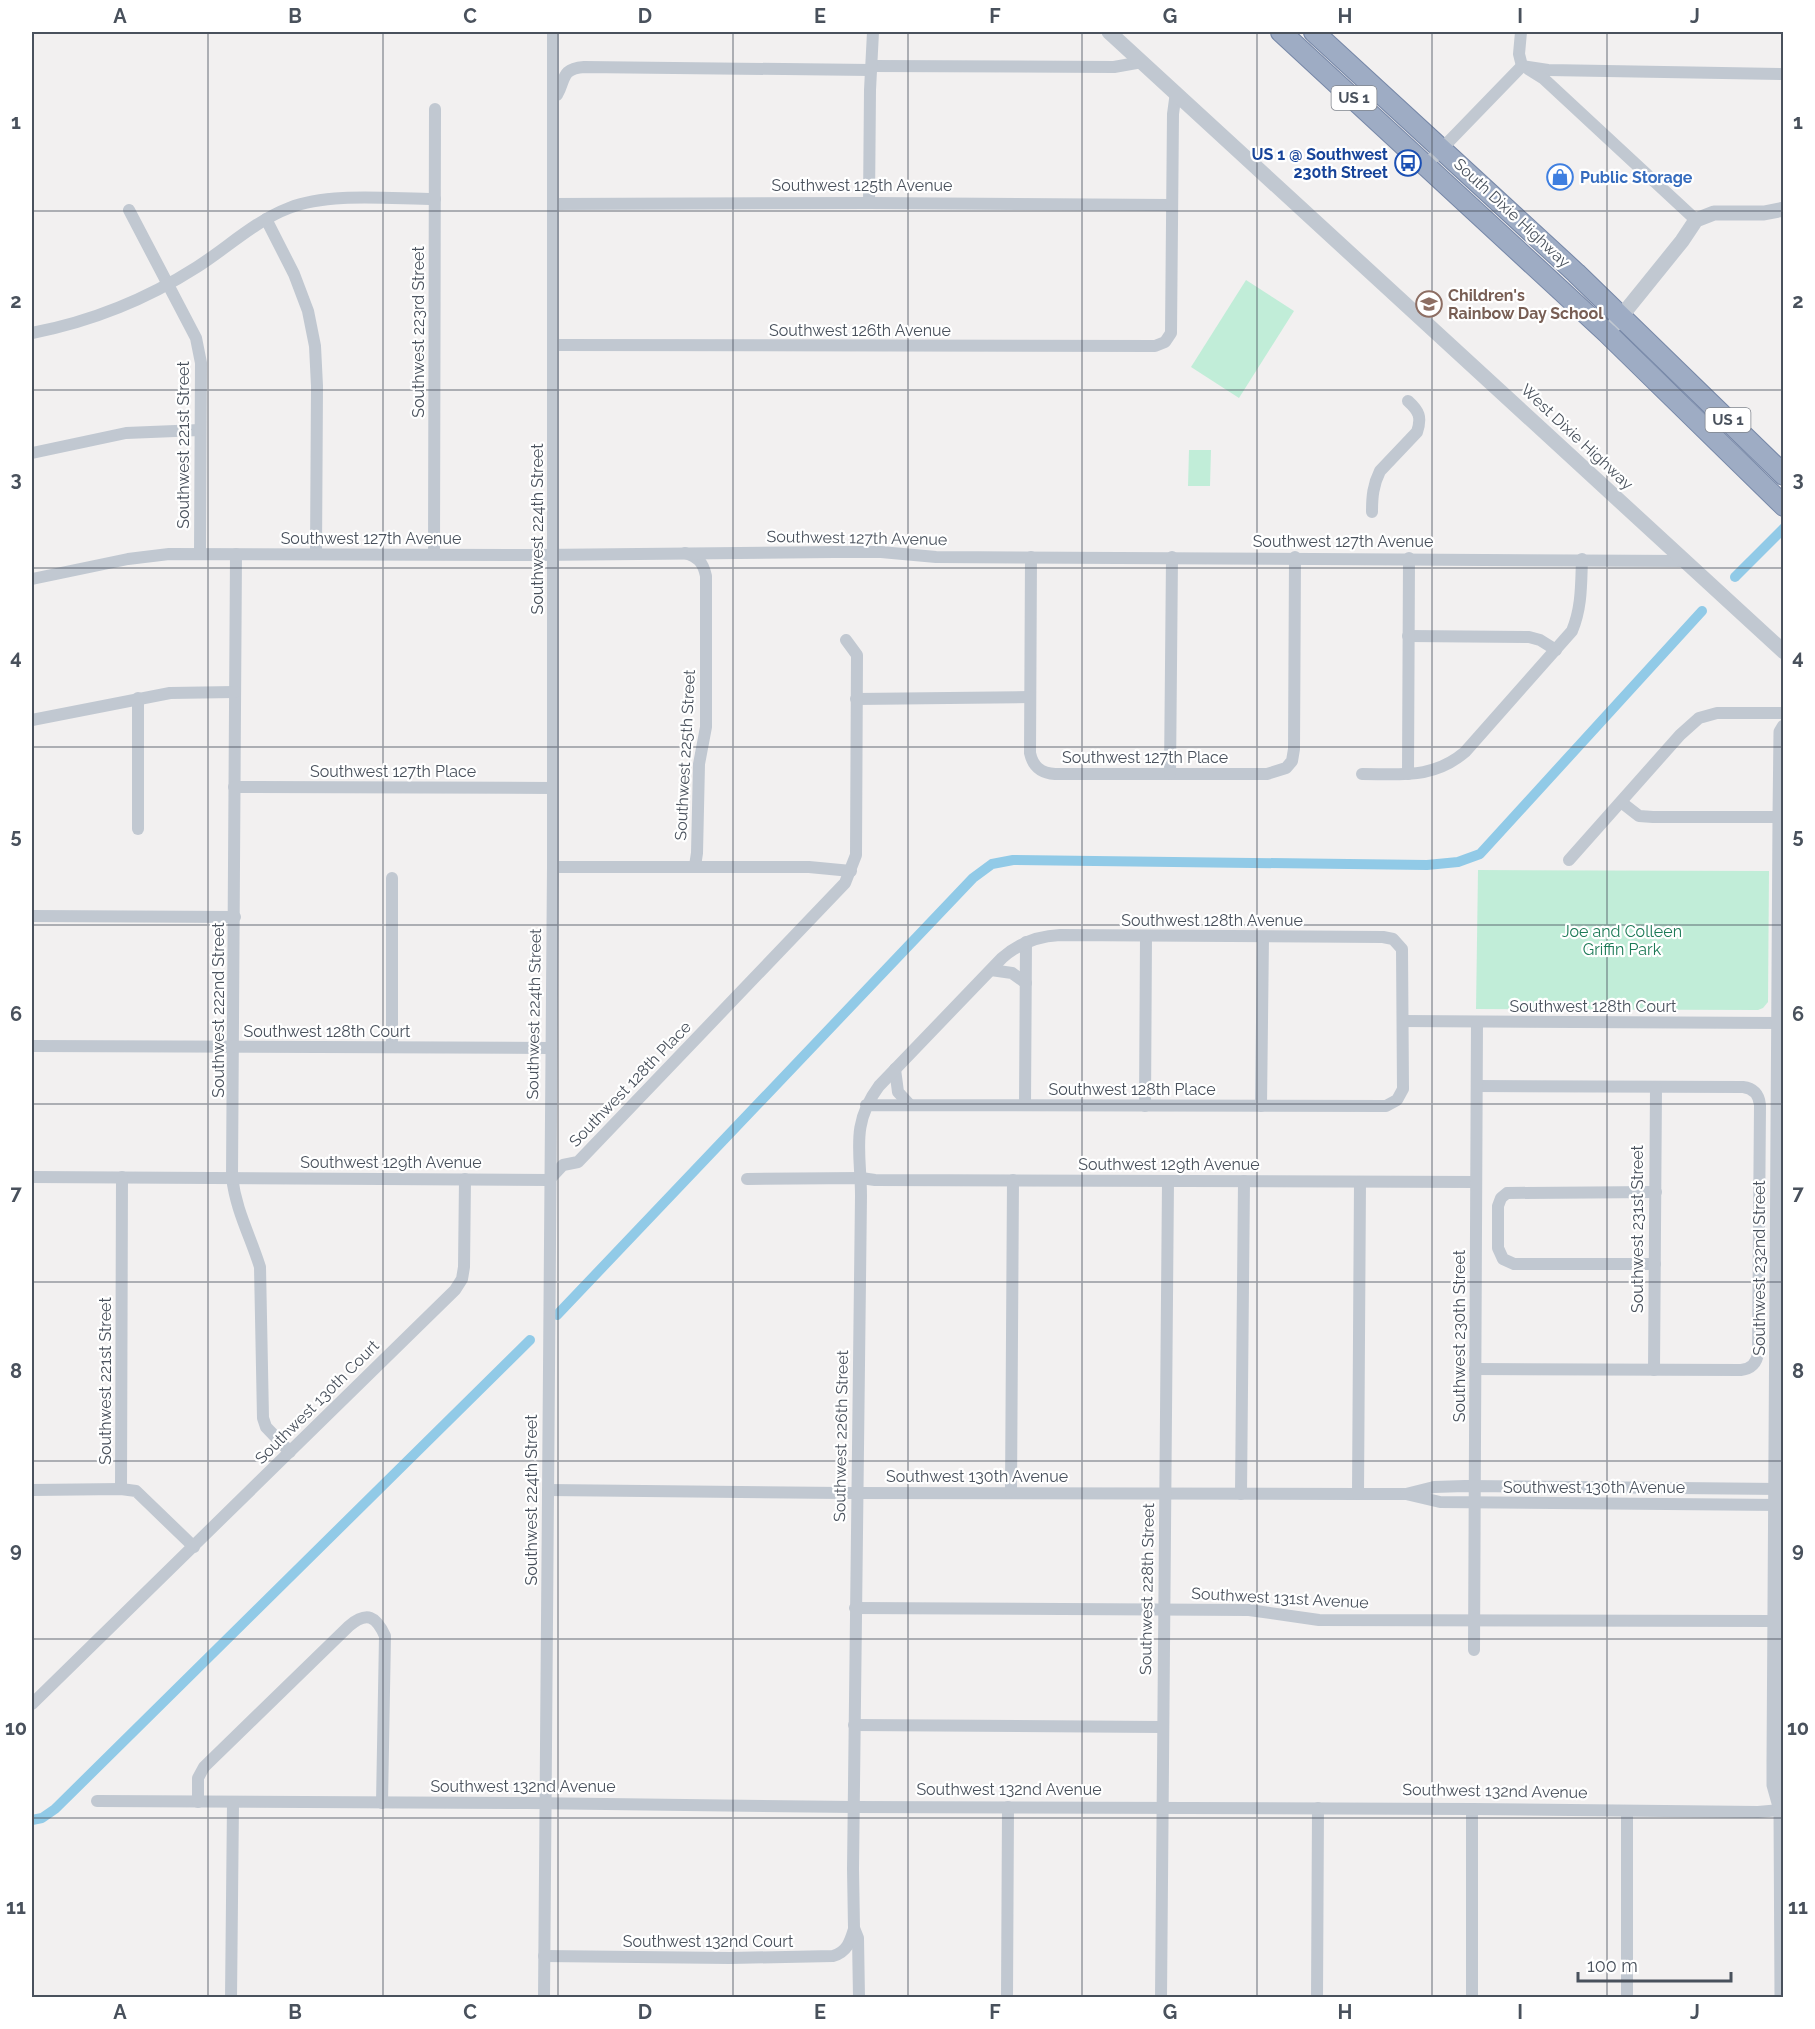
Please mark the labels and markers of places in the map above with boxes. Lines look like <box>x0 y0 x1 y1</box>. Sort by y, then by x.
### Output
place label: US 1 @ Southwest 230th Street <box>1252 145 1388 182</box>
bus stop icon: US 1 @ Southwest 230th Street <box>1393 148 1423 178</box>
shop icon: Public Storage <box>1545 162 1575 192</box>
place label: Public Storage <box>1580 168 1693 187</box>
place label: Children's Rainbow Day School <box>1448 286 1604 323</box>
school or university icon: Children's Rainbow Day School <box>1414 289 1444 319</box>

